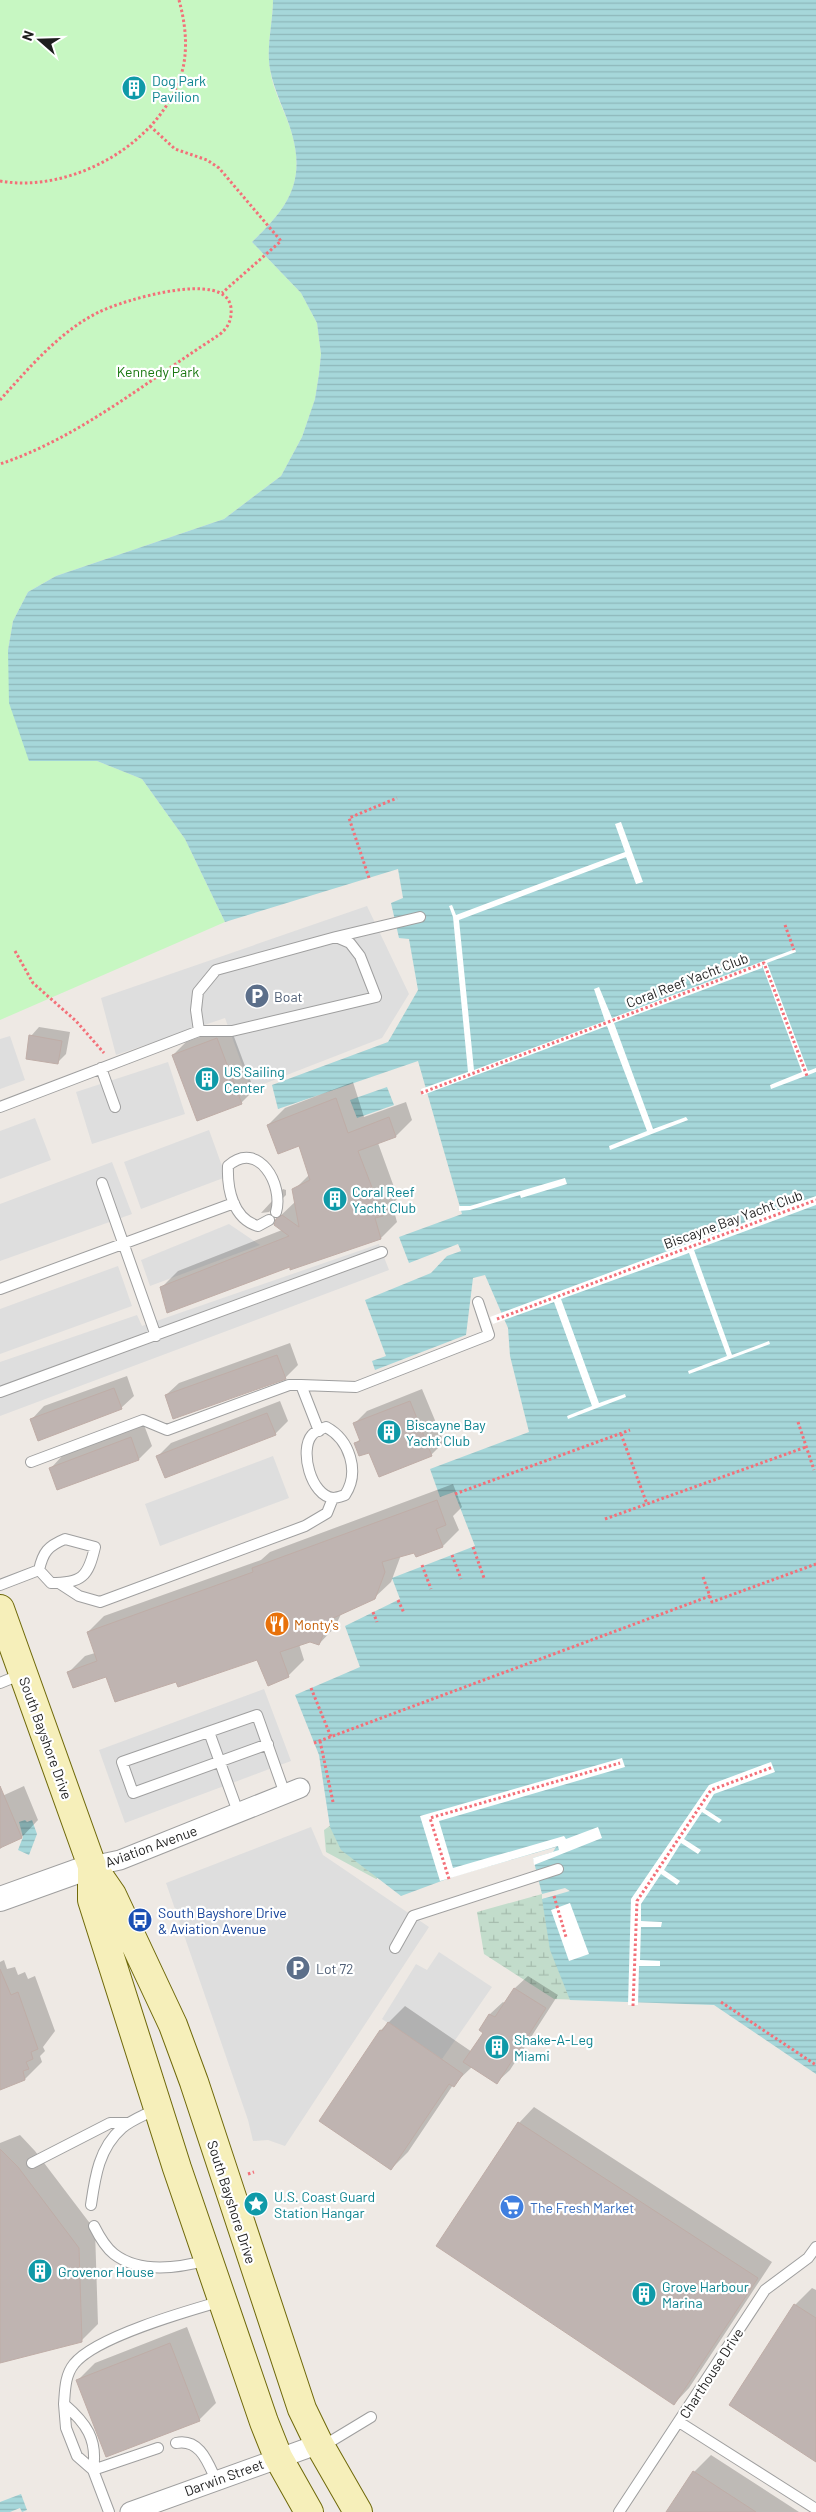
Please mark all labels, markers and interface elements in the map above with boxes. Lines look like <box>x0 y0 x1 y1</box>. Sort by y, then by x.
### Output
north arrow <box>15 15 65 65</box>
text: N <box>18 28 37 43</box>
place label: Dog Park Pavilion <box>152 72 206 105</box>
building icon: Dog Park Pavilion <box>121 75 147 101</box>
park label: Kennedy Park <box>117 363 199 380</box>
street label: Coral Reef Yacht Club <box>623 949 751 1011</box>
parking icon: Boat <box>244 983 270 1009</box>
place label: Boat <box>274 988 303 1005</box>
place label: US Sailing Center <box>224 1063 285 1096</box>
building icon: US Sailing Center <box>194 1066 220 1092</box>
place label: Coral Reef Yacht Club <box>352 1183 416 1216</box>
building icon: Coral Reef Yacht Club <box>322 1186 348 1212</box>
street label: Biscayne Bay Yacht Club <box>661 1186 805 1252</box>
place label: Biscayne Bay Yacht Club <box>406 1416 486 1449</box>
building icon: Biscayne Bay Yacht Club <box>376 1419 402 1445</box>
restaurant icon: Monty's <box>264 1611 290 1637</box>
place label: Monty's <box>294 1616 339 1633</box>
street label: South Bayshore Drive <box>16 1675 76 1801</box>
street label: Aviation Avenue <box>103 1821 199 1871</box>
place label: South Bayshore Drive & Aviation Avenue <box>158 1904 287 1937</box>
bus stop icon: South Bayshore Drive & Aviation Avenue <box>127 1907 153 1933</box>
parking icon: Lot 72 <box>285 1955 311 1981</box>
place label: Lot 72 <box>316 1960 354 1977</box>
place label: Shake-A-Leg Miami <box>514 2031 593 2064</box>
building icon: Shake-A-Leg Miami <box>484 2034 510 2060</box>
street label: South Bayshore Drive <box>204 2138 260 2266</box>
place label: U.S. Coast Guard Station Hangar <box>274 2188 375 2221</box>
place icon: U.S. Coast Guard Station Hangar <box>243 2191 269 2217</box>
supermarket icon: The Fresh Market <box>499 2194 525 2220</box>
place label: The Fresh Market <box>530 2199 634 2216</box>
building icon: Grovenor House <box>27 2258 53 2284</box>
place label: Grovenor House <box>58 2263 154 2280</box>
place label: Grove Harbour Marina <box>662 2278 749 2311</box>
building icon: Grove Harbour Marina <box>631 2281 657 2307</box>
street label: Charthouse Drive <box>675 2325 747 2421</box>
street label: Darwin Street <box>182 2455 266 2499</box>

